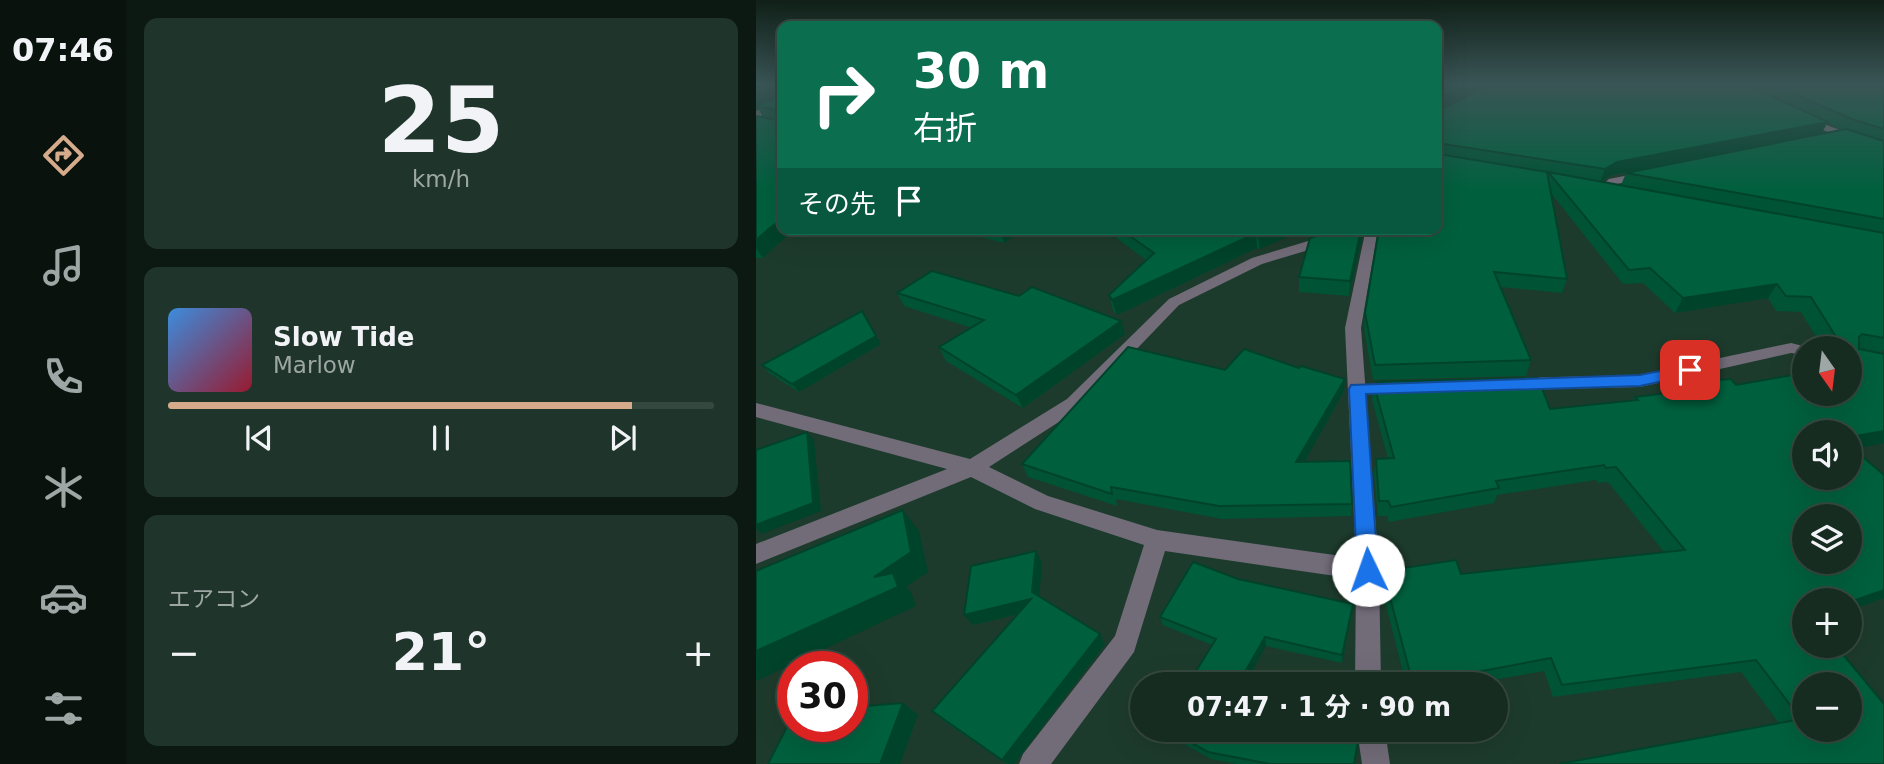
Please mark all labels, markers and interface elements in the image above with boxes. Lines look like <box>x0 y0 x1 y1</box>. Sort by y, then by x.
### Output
text: 07:46 <box>12 31 114 69</box>
text: 30 m <box>913 43 1049 100</box>
icon: right <box>798 49 889 140</box>
text: 25 <box>378 68 504 173</box>
text: 右折 <box>913 109 977 147</box>
icon: directions <box>39 131 88 180</box>
text: km/h <box>412 166 470 192</box>
icon: arrive <box>890 182 928 220</box>
text: その先 <box>798 189 876 219</box>
icon: music <box>39 241 88 290</box>
text: Slow Tide <box>273 322 414 352</box>
north arrow <box>1792 336 1862 406</box>
map controls <box>1792 336 1862 742</box>
pin <box>1660 340 1720 400</box>
icon: arrive <box>1671 351 1709 389</box>
icon: phone <box>39 352 88 401</box>
text: Marlow <box>273 352 356 378</box>
icon: previous <box>240 419 278 457</box>
icon: pause <box>422 419 460 457</box>
icon: next <box>604 419 642 457</box>
button: sound <box>1792 420 1862 490</box>
icon: climate <box>39 463 88 512</box>
button: layers <box>1792 504 1862 574</box>
position arrow <box>1331 533 1405 607</box>
icon: car <box>39 573 88 622</box>
text: エアコン <box>168 586 260 612</box>
button: + <box>1792 588 1862 658</box>
text: 21° <box>392 622 490 682</box>
text: − <box>168 631 200 675</box>
text: + <box>682 631 714 675</box>
speed limit sign: 30 <box>777 651 868 742</box>
button: − <box>1792 672 1862 742</box>
icon: filters <box>39 684 88 733</box>
text: 07:47 · 1 分 · 90 m <box>1187 692 1451 722</box>

